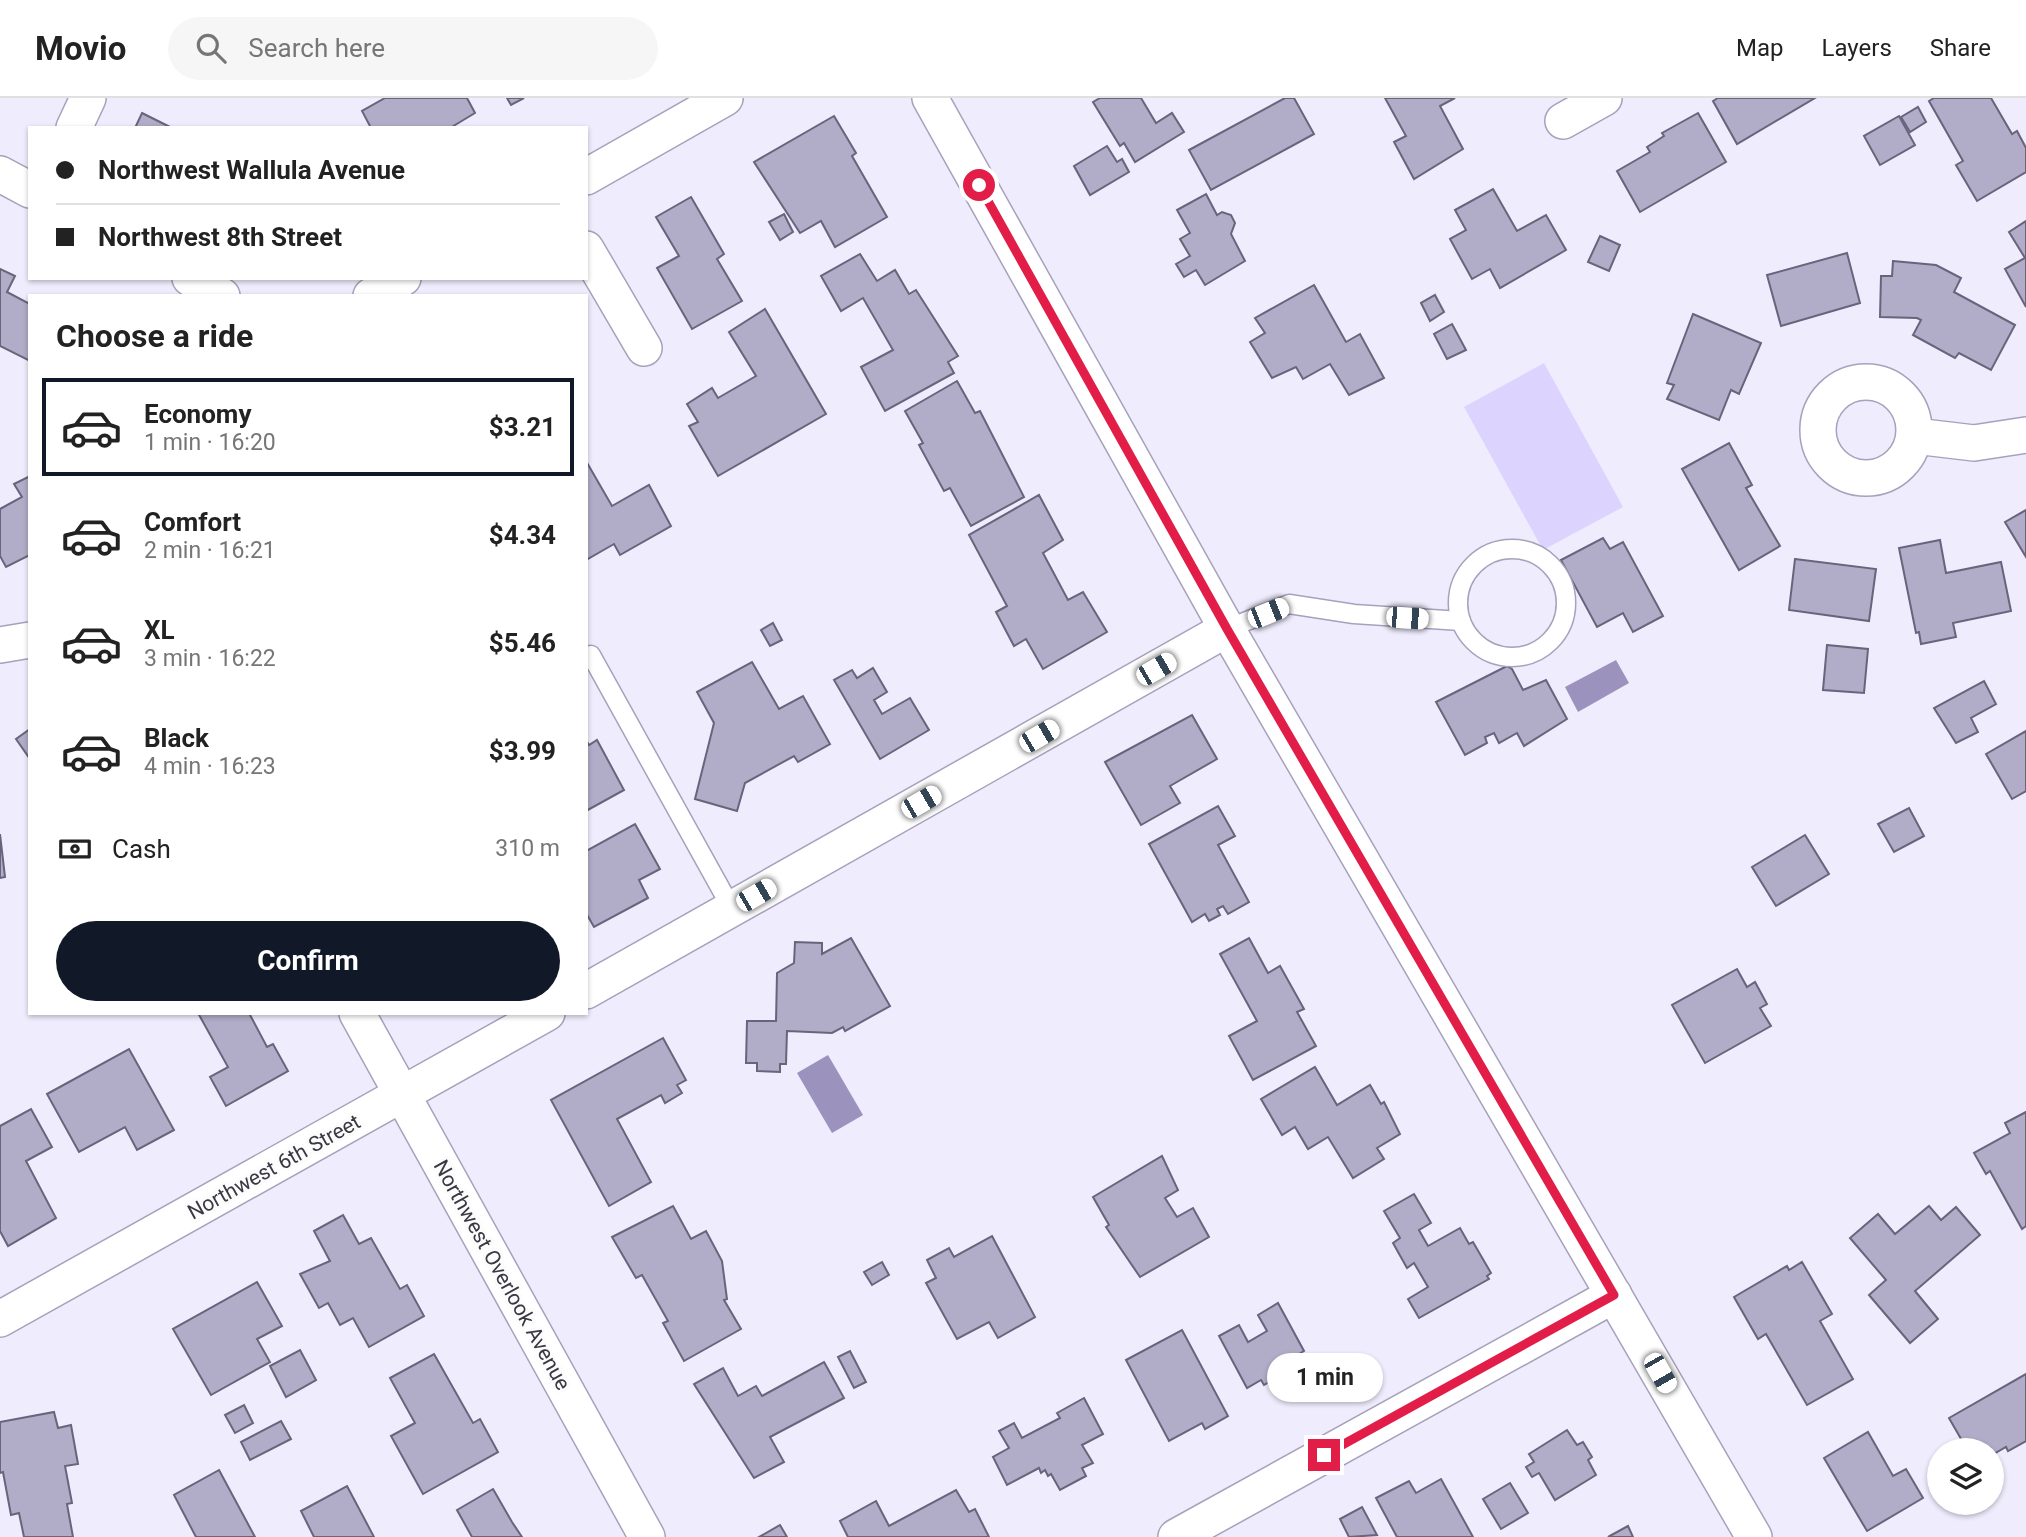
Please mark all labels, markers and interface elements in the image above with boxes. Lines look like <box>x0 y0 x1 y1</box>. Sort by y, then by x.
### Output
search box <box>168 17 658 80</box>
text: Movio <box>35 29 126 68</box>
icon: search <box>192 29 230 67</box>
text: Search here <box>248 33 385 63</box>
text: Map <box>1736 34 1784 62</box>
text: Layers <box>1822 34 1892 62</box>
text: Share <box>1930 34 1991 62</box>
text: Northwest Wallula Avenue <box>98 155 405 185</box>
route start <box>963 169 995 201</box>
text: Northwest 8th Street <box>98 222 342 252</box>
text: Choose a ride <box>56 317 253 355</box>
icon: car <box>60 396 123 459</box>
text: Economy <box>144 399 251 429</box>
text: $3.21 <box>489 412 556 442</box>
text: 1 min · 16:20 <box>144 429 276 456</box>
icon: car <box>60 504 123 567</box>
text: Comfort <box>144 507 241 537</box>
text: $4.34 <box>489 520 556 550</box>
text: 2 min · 16:21 <box>144 537 276 564</box>
car <box>1245 595 1292 631</box>
car <box>1386 606 1429 630</box>
icon: car <box>60 612 123 675</box>
text: XL <box>144 615 175 645</box>
text: $5.46 <box>489 628 556 658</box>
text: 3 min · 16:22 <box>144 645 276 672</box>
car <box>1133 649 1180 689</box>
car <box>1016 716 1063 756</box>
icon: car <box>60 720 123 783</box>
text: Black <box>144 723 209 753</box>
text: $3.99 <box>489 736 556 766</box>
text: 4 min · 16:23 <box>144 753 276 780</box>
car <box>898 782 945 822</box>
icon: cash <box>56 830 94 868</box>
text: Cash <box>112 834 171 864</box>
text: 310 m <box>495 835 560 862</box>
car <box>733 875 780 915</box>
button: Confirm <box>56 921 560 1001</box>
street label: Northwest 6th Street <box>183 1109 365 1224</box>
street label: Northwest Overlook Avenue <box>429 1156 575 1394</box>
car <box>1641 1350 1680 1396</box>
callout: 1 min <box>1266 1354 1382 1402</box>
text: 1 min <box>1296 1364 1354 1391</box>
map controls <box>1927 1438 2004 1515</box>
button: layers <box>1927 1438 2004 1515</box>
route end <box>1308 1439 1340 1471</box>

